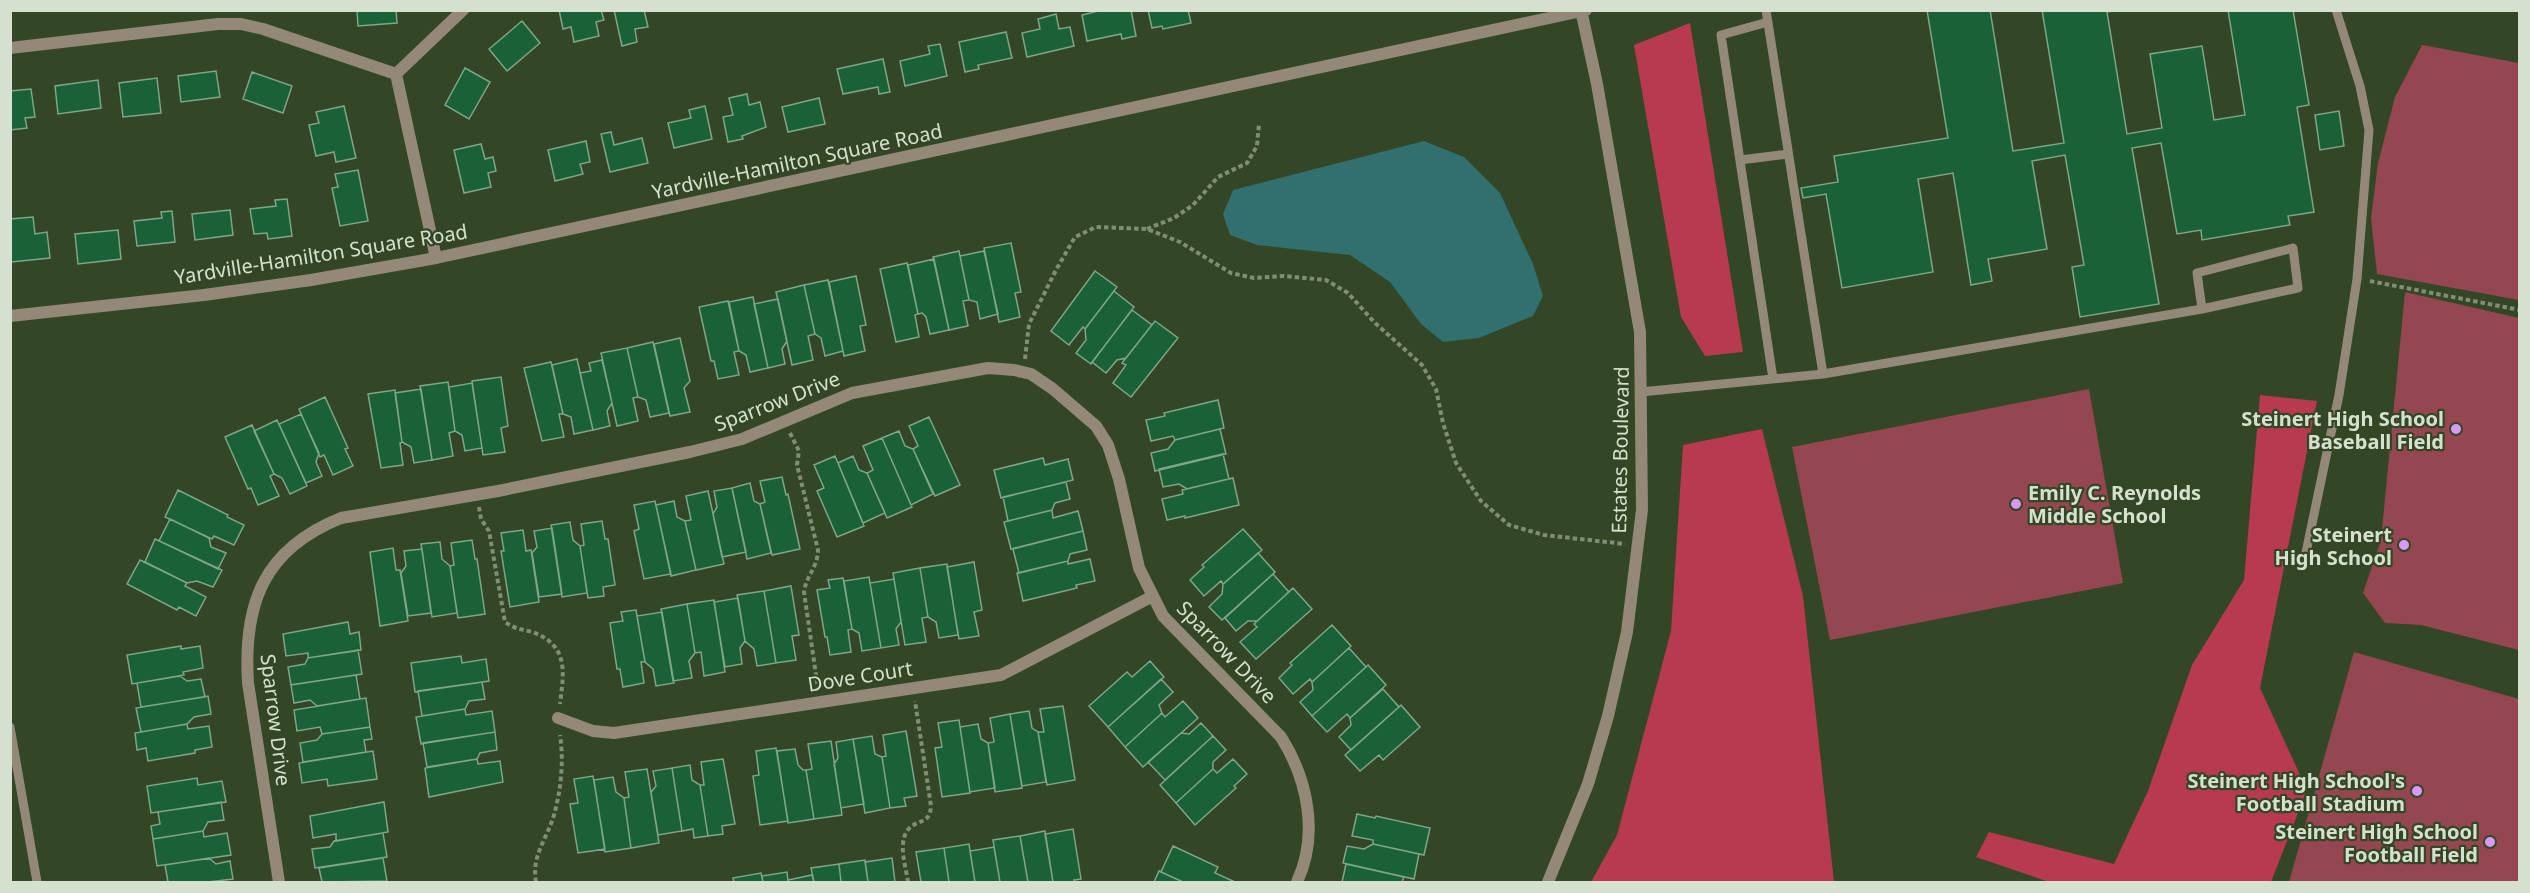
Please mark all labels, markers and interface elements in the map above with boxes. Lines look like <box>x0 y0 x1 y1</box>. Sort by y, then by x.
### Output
street label: Yardville-Hamilton Square Road <box>649 117 945 205</box>
street label: Yardville-Hamilton Square Road <box>173 217 469 291</box>
street label: Sparrow Drive <box>710 365 844 437</box>
street label: Estates Boulevard <box>1605 366 1635 534</box>
place label: Steinert High School Baseball Field <box>2241 405 2444 455</box>
marker: Steinert High School Baseball Field <box>2449 422 2463 436</box>
place label: Emily C. Reynolds Middle School <box>2028 479 2201 529</box>
marker: Emily C. Reynolds Middle School <box>2009 497 2023 511</box>
place label: Steinert High School <box>2275 521 2392 571</box>
marker: Steinert High School <box>2397 538 2411 552</box>
street label: Sparrow Drive <box>1171 595 1283 709</box>
street label: Sparrow Drive <box>255 652 297 788</box>
street label: Dove Court <box>806 654 914 698</box>
place label: Steinert High School's Football Stadium <box>2187 767 2405 817</box>
marker: Steinert High School's Football Stadium <box>2410 784 2424 798</box>
place label: Steinert High School Football Field <box>2275 818 2478 868</box>
marker: Steinert High School Football Field <box>2483 835 2497 849</box>

